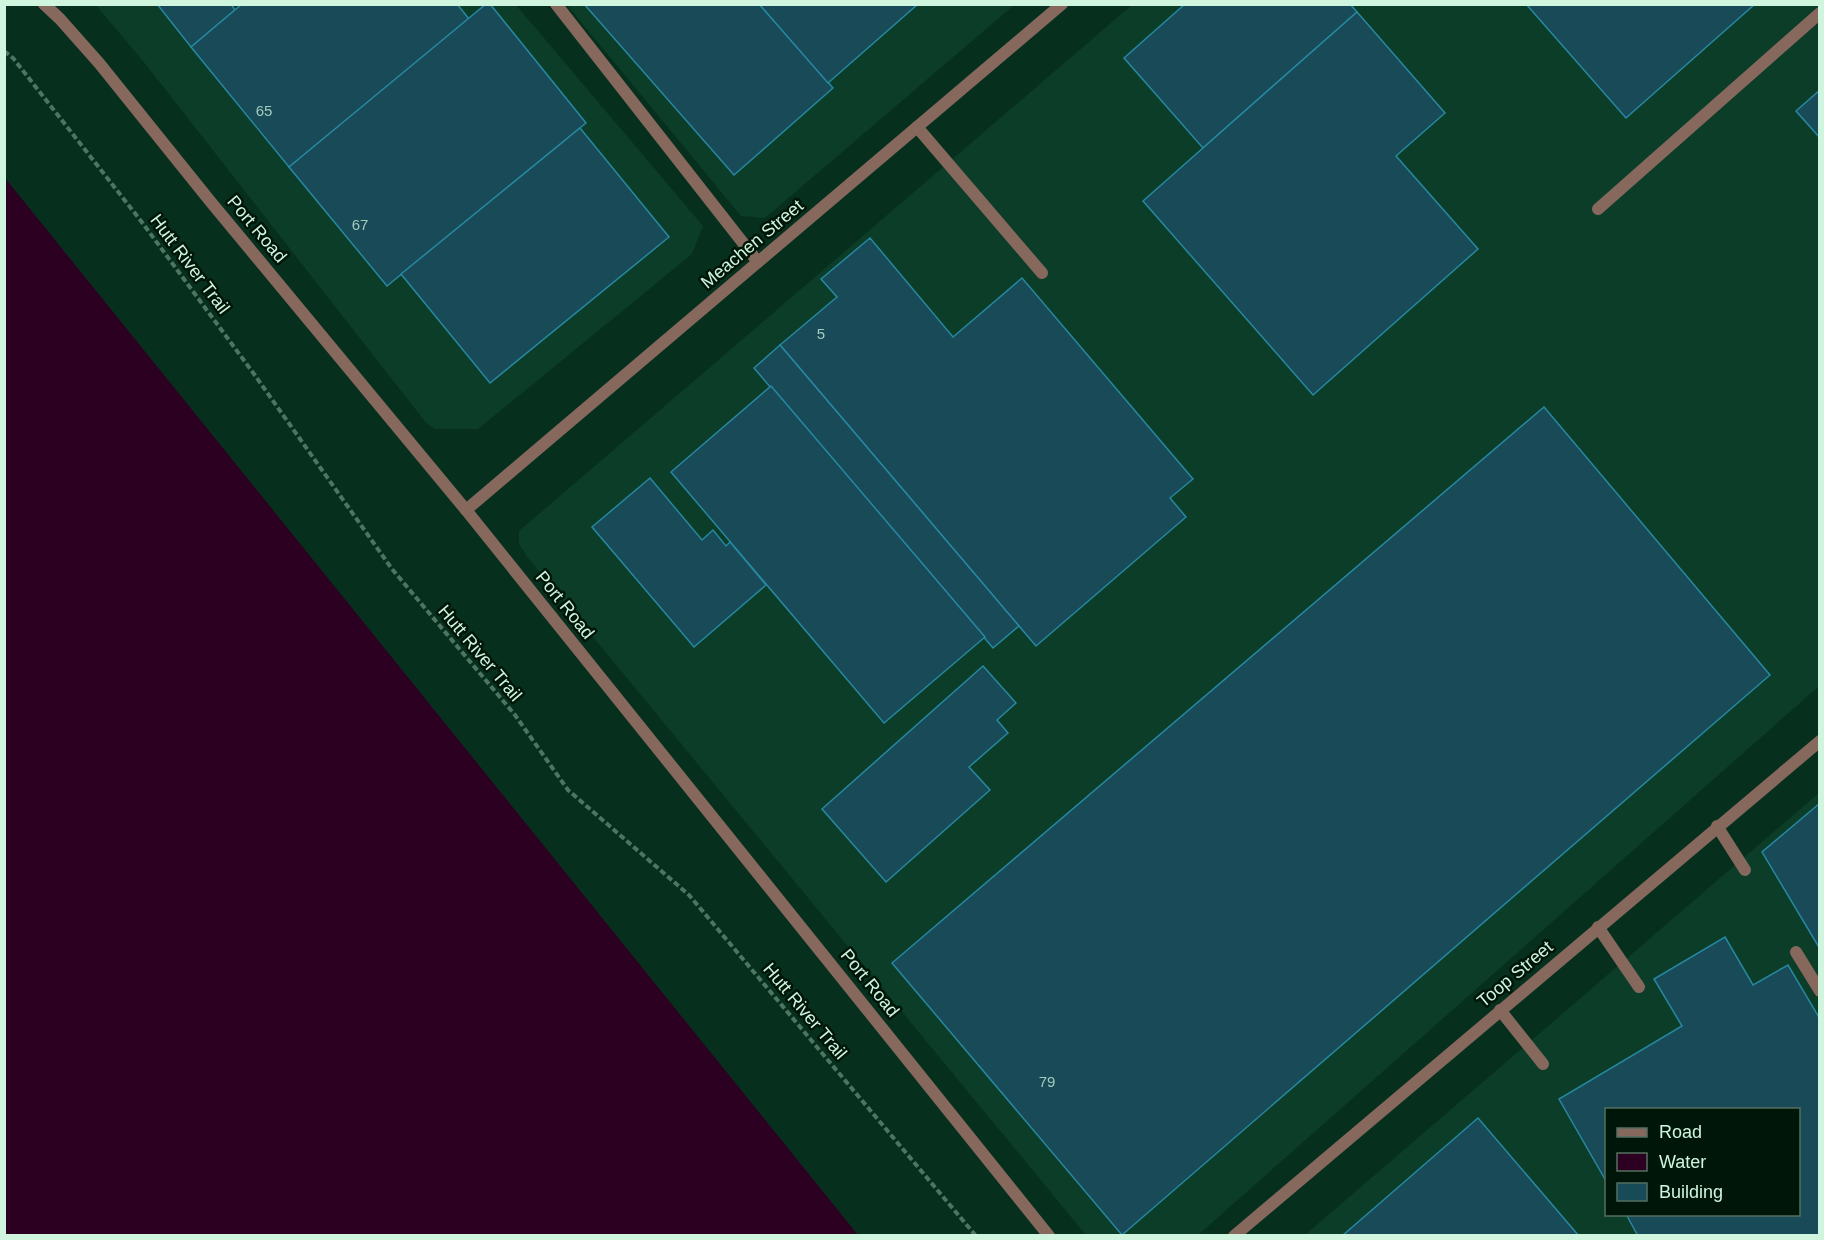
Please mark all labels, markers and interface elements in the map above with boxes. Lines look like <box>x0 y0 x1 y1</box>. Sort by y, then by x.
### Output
house number: 65 <box>256 102 272 119</box>
street label: Port Road <box>223 192 291 266</box>
street label: Meachen Street <box>697 195 807 293</box>
street label: Hutt River Trail <box>146 210 234 318</box>
house number: 67 <box>352 216 368 233</box>
house number: 5 <box>817 325 825 342</box>
street label: Port Road <box>532 567 598 643</box>
street label: Hutt River Trail <box>434 601 526 705</box>
street label: Toop Street <box>1473 937 1557 1011</box>
street label: Port Road <box>837 945 903 1021</box>
street label: Hutt River Trail <box>759 959 851 1063</box>
house number: 79 <box>1039 1073 1055 1090</box>
legend <box>1605 1108 1800 1216</box>
text: Road <box>1659 1122 1702 1142</box>
text: Water <box>1659 1152 1706 1172</box>
text: Building <box>1659 1182 1723 1202</box>

